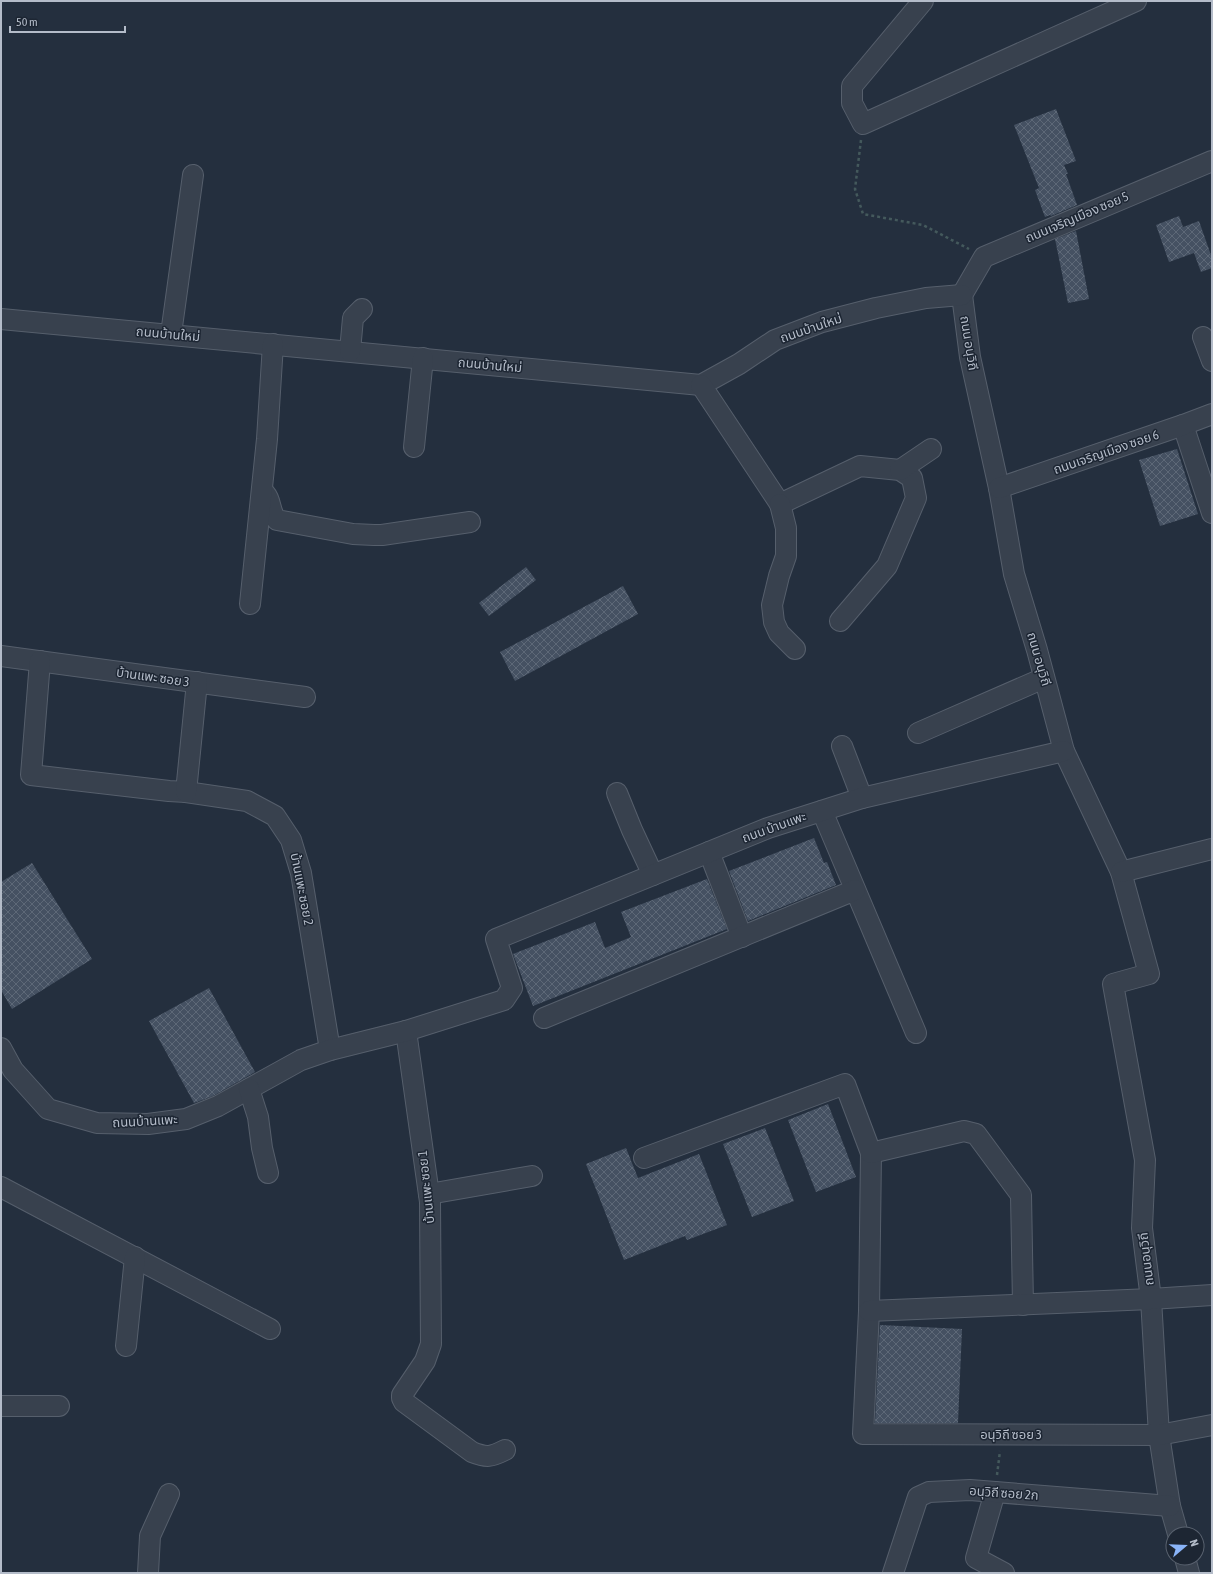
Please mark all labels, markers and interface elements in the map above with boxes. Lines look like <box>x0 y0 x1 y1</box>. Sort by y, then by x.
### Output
scale bar <box>10 8 125 34</box>
text: 50 m <box>16 15 38 29</box>
street label: ถนนเจริญเมือง ซอย 5 <box>1023 188 1131 246</box>
street label: ถนนบ้านใหม่ <box>778 310 844 346</box>
street label: ถนน อนุวิถี <box>957 315 981 371</box>
street label: ถนนบ้านใหม่ <box>135 324 201 344</box>
street label: ถนนบ้านใหม่ <box>457 355 523 375</box>
street label: ถนนเจริญเมือง ซอย 6 <box>1051 427 1161 477</box>
street label: ถนน อนุวิถี <box>1024 630 1054 688</box>
street label: บ้านแพะ ซอย 3 <box>115 664 191 690</box>
street label: ถนน บ้านแพะ <box>740 808 808 846</box>
street label: บ้านแพะ ซอย 2 <box>288 851 316 927</box>
street label: ถนนบ้านแพะ <box>112 1112 178 1130</box>
street label: บ้านแพะ ซอย 1 <box>415 1150 437 1224</box>
street label: ถนนอนุวิถี <box>1135 1232 1157 1286</box>
street label: อนุวิถี ซอย 3 <box>980 1427 1042 1442</box>
street label: อนุวิถี ซอย 2ก <box>969 1483 1039 1503</box>
north arrow <box>1165 1526 1205 1566</box>
text: N <box>1188 1538 1201 1548</box>

